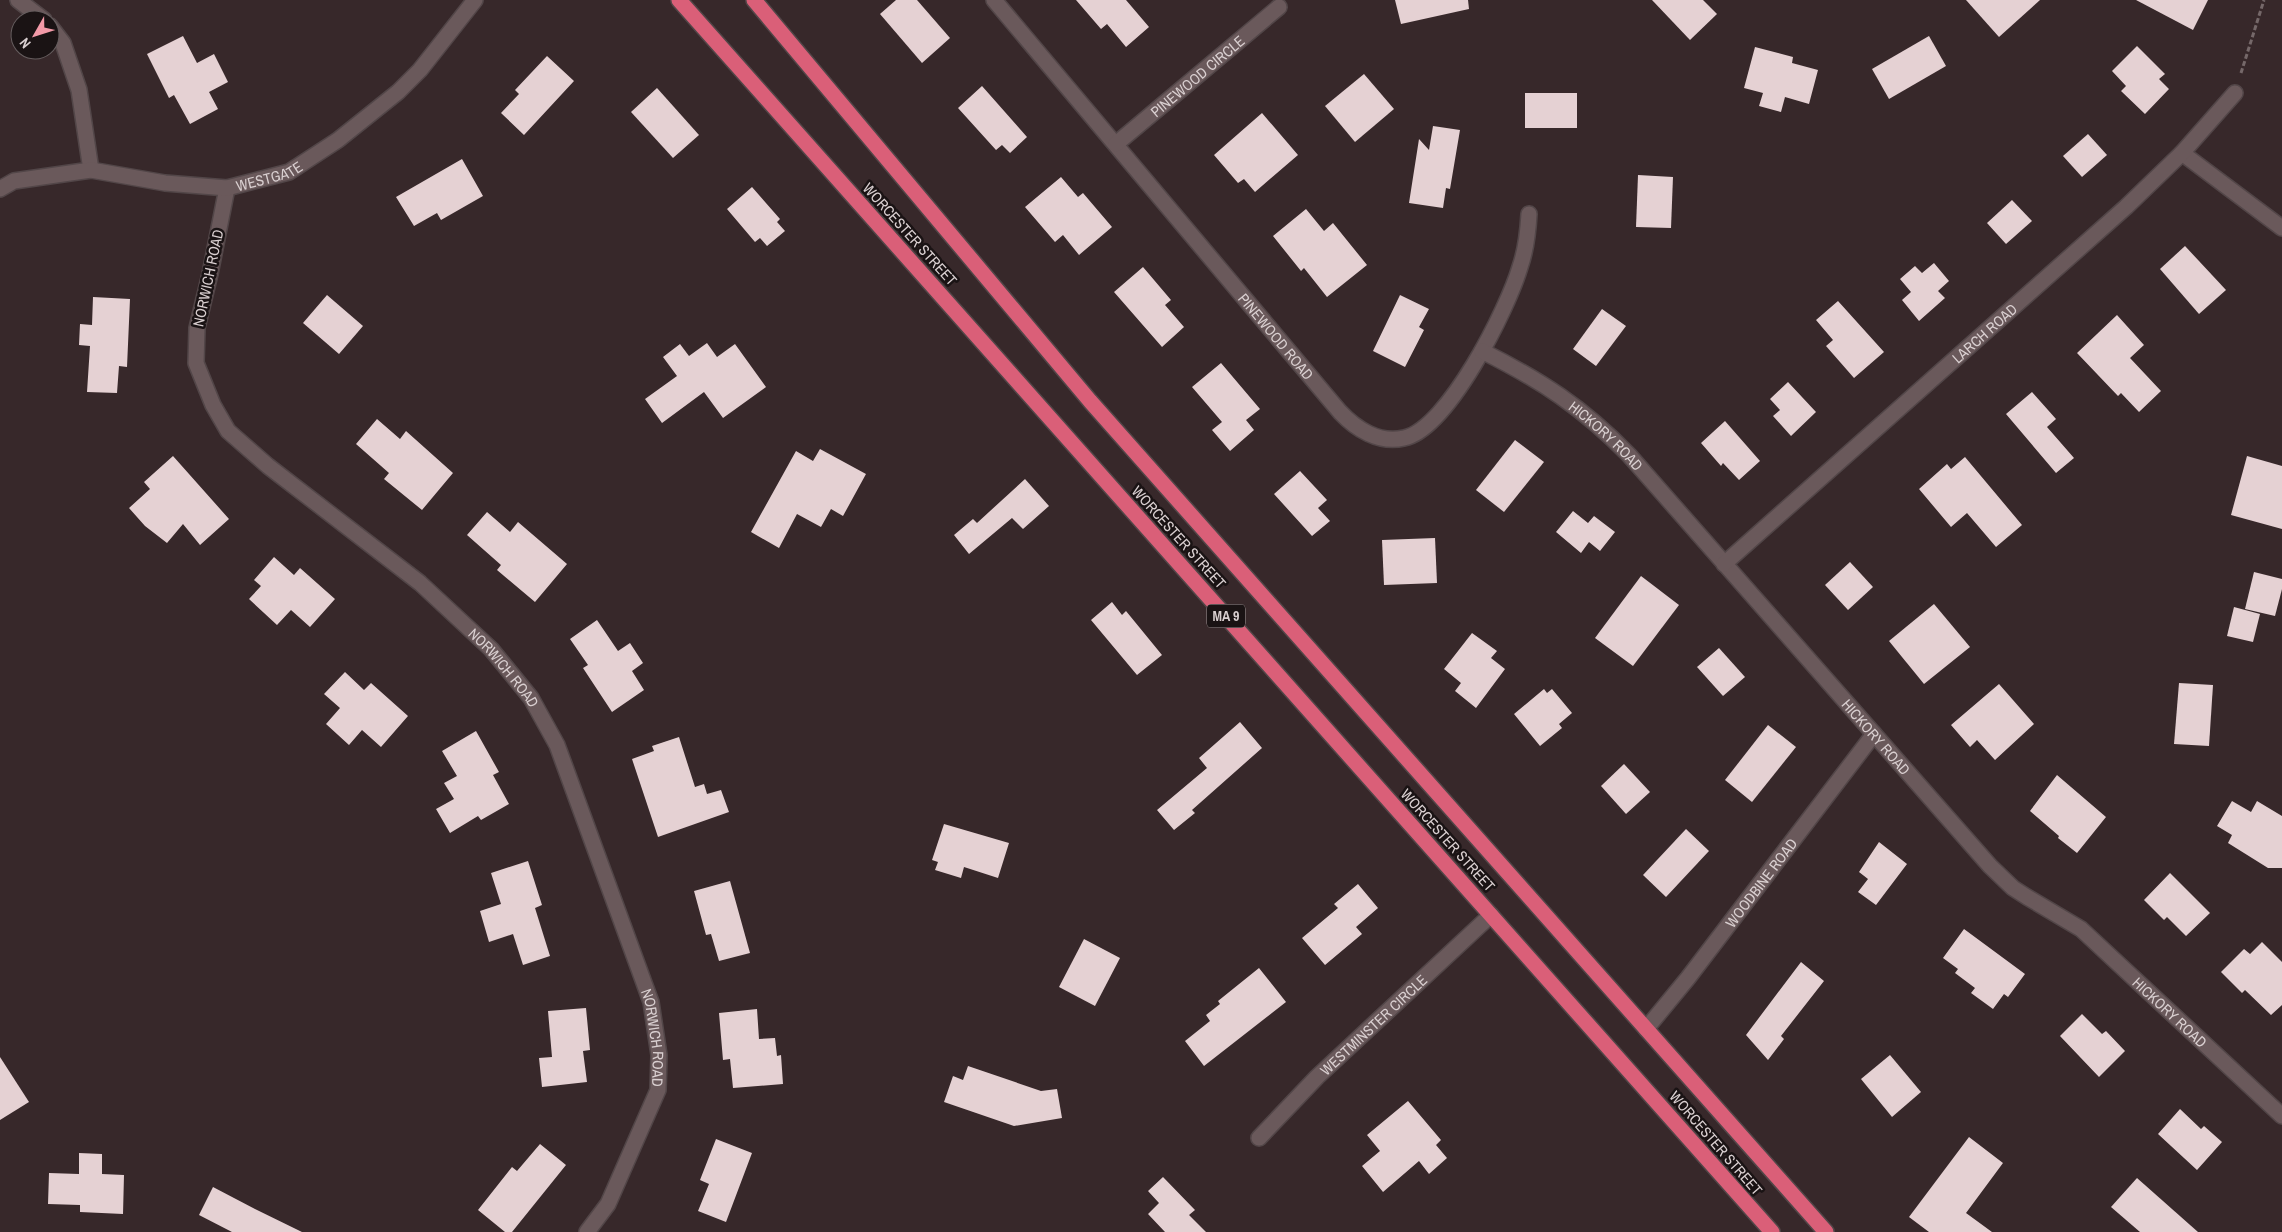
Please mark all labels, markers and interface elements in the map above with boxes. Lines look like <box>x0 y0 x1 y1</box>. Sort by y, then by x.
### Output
north arrow <box>10 10 60 60</box>
street label: PINEWOOD CIRCLE <box>1146 30 1249 121</box>
text: N <box>15 34 35 52</box>
street label: WESTGATE <box>234 156 306 196</box>
street label: WORCESTER STREET <box>858 178 962 290</box>
street label: NORWICH ROAD <box>187 227 229 329</box>
street label: PINEWOOD ROAD <box>1234 288 1319 384</box>
street label: LARCH ROAD <box>1947 298 2021 368</box>
street label: HICKORY ROAD <box>1565 395 1648 475</box>
street label: WORCESTER STREET <box>1127 481 1231 593</box>
road number: MA 9 <box>1207 604 1245 628</box>
street label: NORWICH ROAD <box>464 623 544 711</box>
street label: HICKORY ROAD <box>1837 694 1916 779</box>
street label: WORCESTER STREET <box>1396 784 1500 896</box>
street label: WOODBINE ROAD <box>1720 833 1802 932</box>
street label: WESTMINSTER CIRCLE <box>1315 969 1431 1080</box>
street label: HICKORY ROAD <box>2128 972 2212 1052</box>
street label: NORWICH ROAD <box>636 986 670 1087</box>
street label: WORCESTER STREET <box>1665 1086 1768 1200</box>

